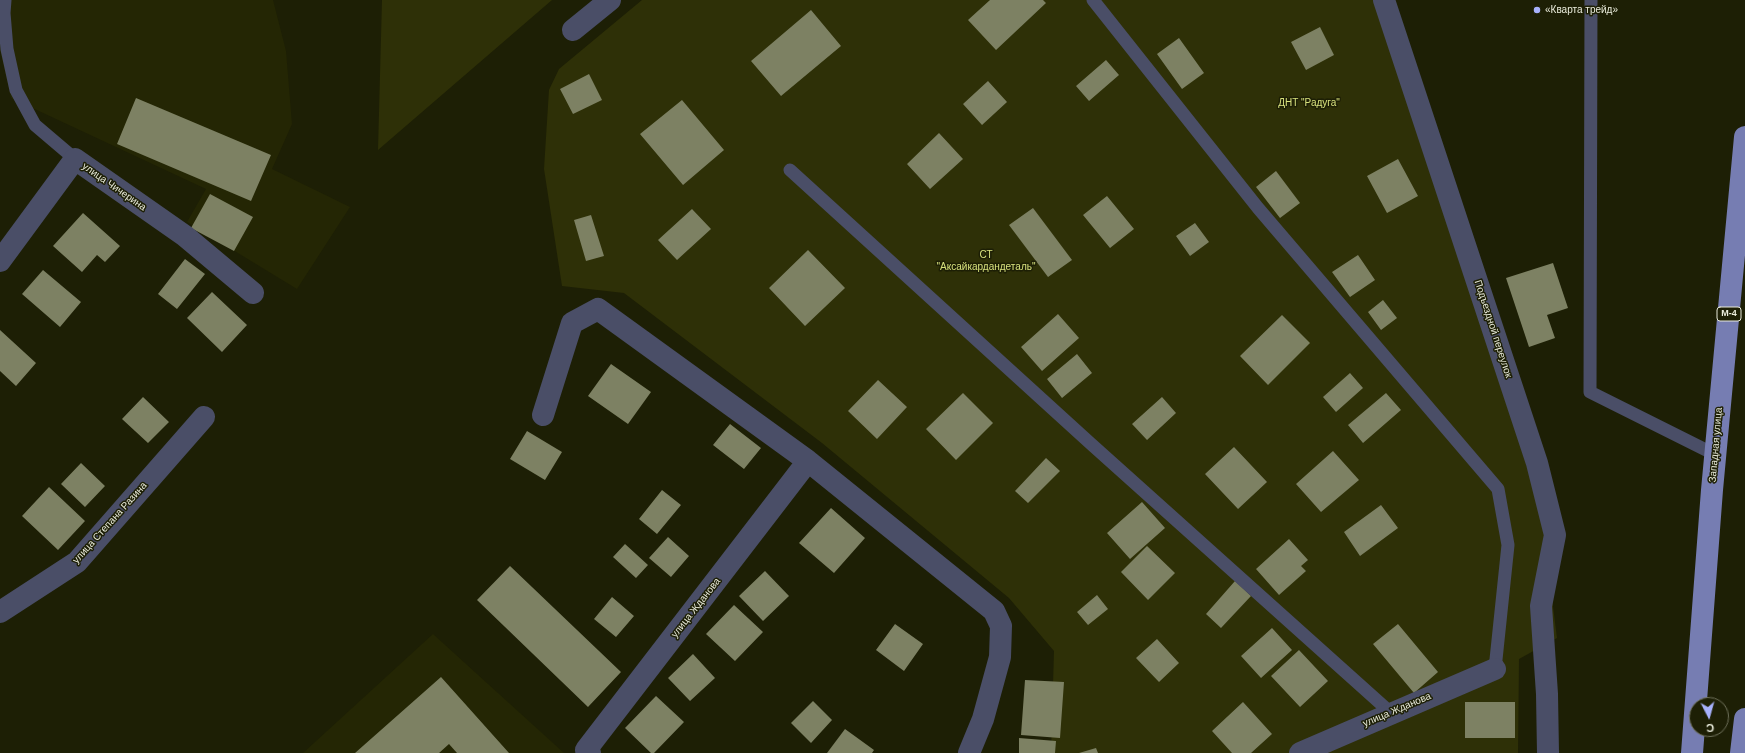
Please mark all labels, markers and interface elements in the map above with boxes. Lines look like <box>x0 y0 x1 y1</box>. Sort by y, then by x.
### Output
place label: «Кварта трейд» <box>1545 4 1618 16</box>
marker: «Кварта трейд» <box>1532 5 1542 15</box>
park label: ДНТ "Радуга" <box>1278 97 1340 109</box>
street label: улица Чичерина <box>80 160 148 214</box>
park label: СТ "Аксайкардандеталь" <box>937 249 1035 272</box>
street label: Подъездной переулок <box>1472 279 1514 379</box>
road number: М-4 <box>1717 307 1741 321</box>
street label: Западная улица <box>1707 407 1725 483</box>
street label: улица Степана Разина <box>70 480 150 566</box>
street label: улица Жданова <box>669 576 723 640</box>
street label: улица Жданова <box>1361 690 1433 730</box>
north arrow <box>1689 697 1729 737</box>
text: С <box>1706 722 1715 734</box>

